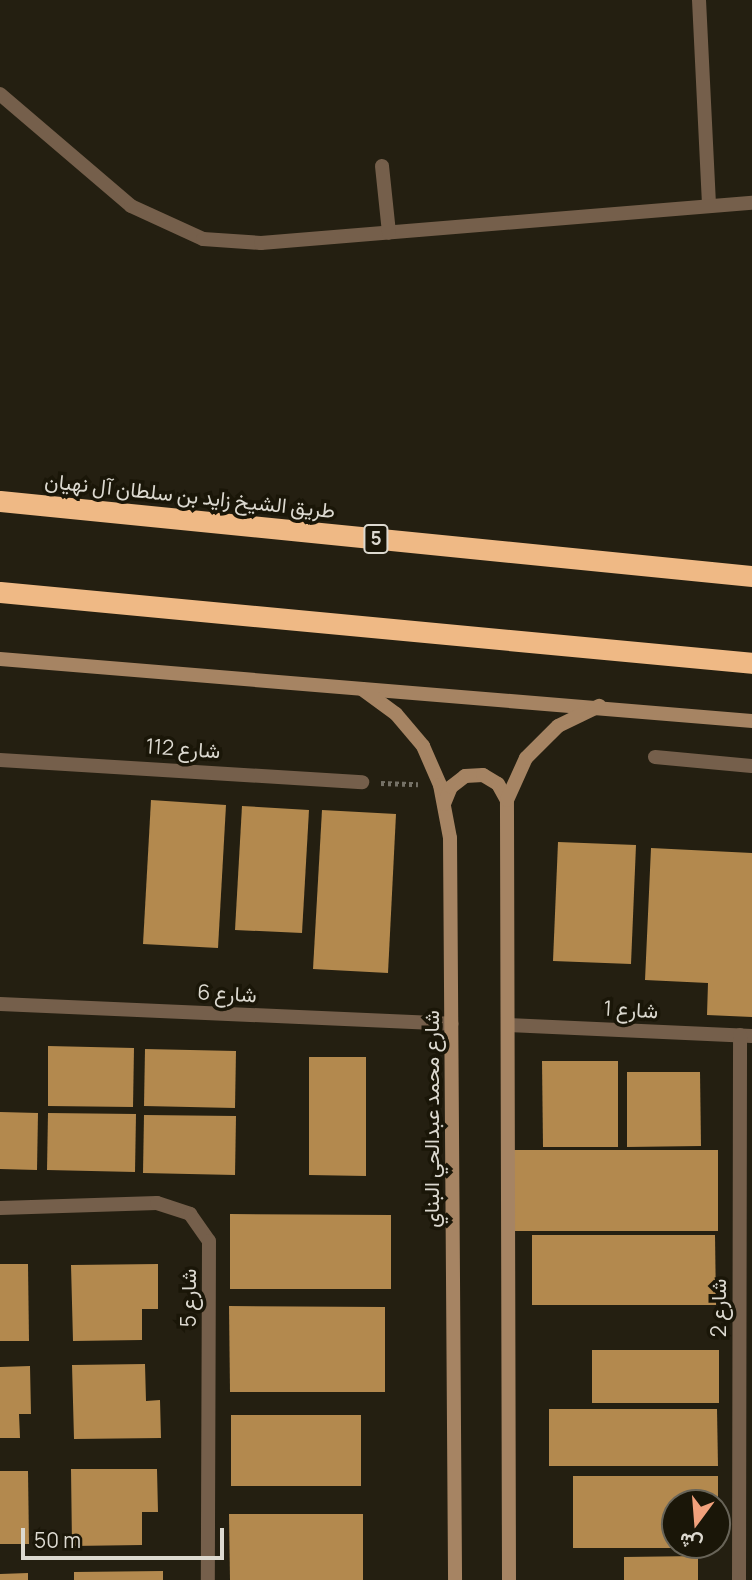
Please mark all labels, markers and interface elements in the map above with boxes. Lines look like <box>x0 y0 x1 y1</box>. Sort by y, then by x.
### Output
street label: طريق الشيخ زايد بن سلطان آل نهيان <box>44 467 336 523</box>
road number: 5 <box>362 524 390 554</box>
street label: شارع 112 <box>145 733 221 763</box>
street label: شارع 6 <box>197 979 257 1007</box>
street label: شارع 1 <box>603 995 659 1023</box>
street label: شارع محمد عبدالحي البناي <box>418 1010 444 1228</box>
street label: شارع 5 <box>175 1269 201 1327</box>
street label: شارع 2 <box>705 1279 731 1337</box>
north arrow <box>661 1489 731 1559</box>
scale bar <box>24 1514 228 1558</box>
text: 50 m <box>34 1526 81 1554</box>
text: ش <box>676 1527 705 1558</box>

